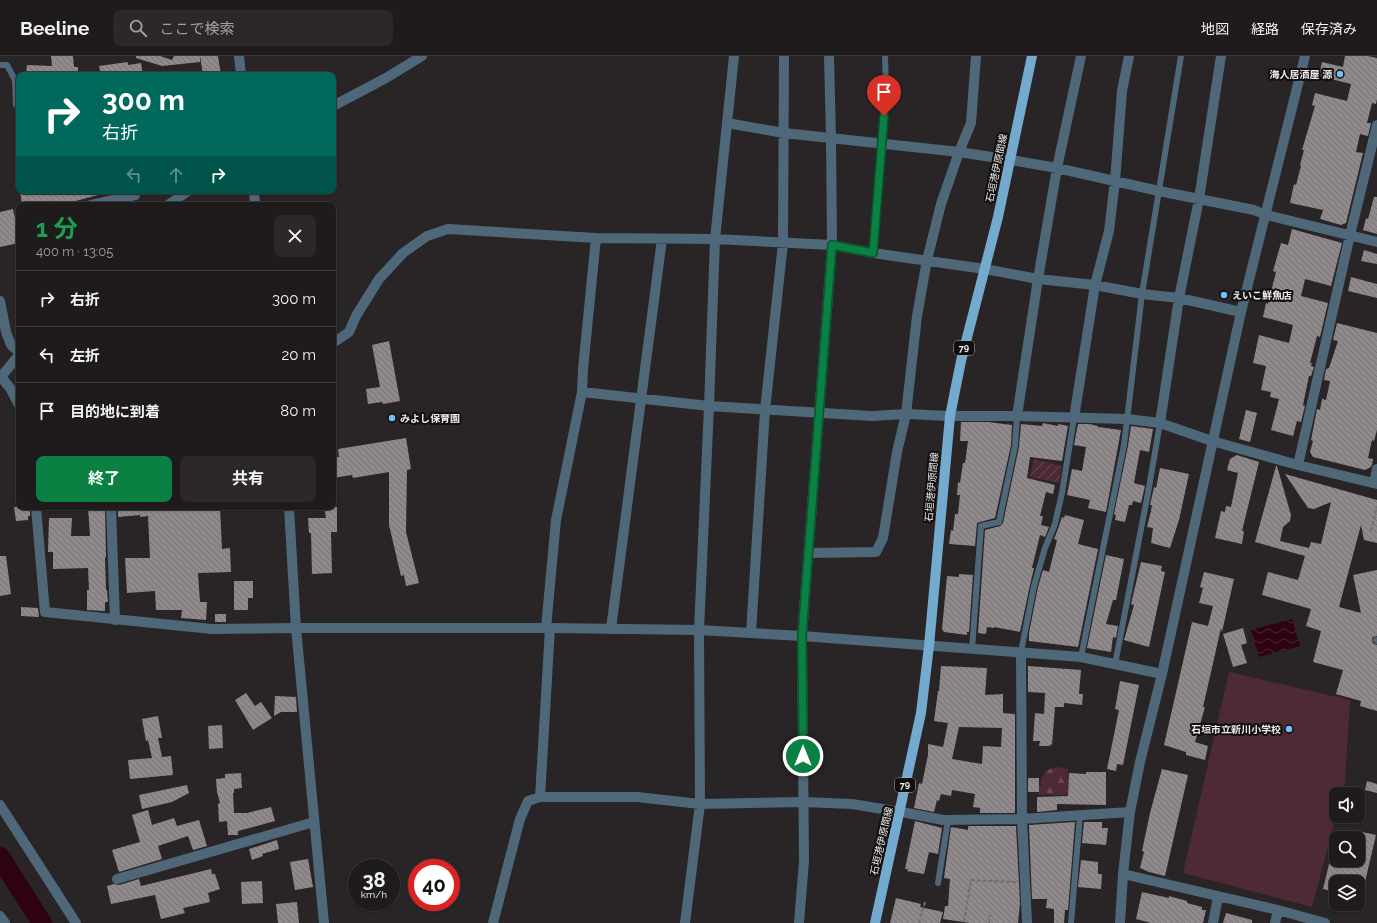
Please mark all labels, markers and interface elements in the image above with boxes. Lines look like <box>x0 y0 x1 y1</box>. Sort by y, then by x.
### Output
search box <box>113 10 393 46</box>
text: Beeline <box>20 17 89 39</box>
icon: search <box>127 17 149 39</box>
text: ここで検索 <box>159 20 234 38</box>
text: 地図 <box>1201 21 1229 37</box>
text: 経路 <box>1251 21 1279 37</box>
text: 保存済み <box>1301 21 1357 37</box>
place label: 海人居酒屋 源 <box>1270 69 1333 80</box>
marker: 海人居酒屋 源 <box>1335 69 1345 79</box>
pin <box>867 75 901 116</box>
icon: arrive <box>873 81 895 103</box>
text: 300 m <box>102 84 185 117</box>
icon: right <box>36 88 88 140</box>
text: 右折 <box>102 122 138 143</box>
street label: 石垣港伊原間線 <box>984 133 1009 203</box>
icon: left <box>123 164 145 186</box>
icon: ahead <box>165 164 187 186</box>
icon: right <box>207 164 229 186</box>
text: 1 分 <box>36 214 78 243</box>
button: close <box>274 215 316 257</box>
text: 400 m · 13:05 <box>36 244 113 259</box>
icon: right <box>36 288 58 310</box>
text: 300 m <box>272 290 316 308</box>
marker: えいこ鮮魚店 <box>1219 290 1229 300</box>
place label: えいこ鮮魚店 <box>1232 290 1292 301</box>
text: 右折 <box>70 291 100 309</box>
road number: 79 <box>954 341 974 355</box>
icon: left <box>36 344 58 366</box>
text: 20 m <box>281 346 316 364</box>
text: 左折 <box>70 347 100 365</box>
icon: arrive <box>36 400 58 422</box>
text: 80 m <box>280 402 316 420</box>
text: 目的地に到着 <box>70 403 160 421</box>
marker: みよし保育園 <box>387 413 397 423</box>
place label: みよし保育園 <box>400 413 460 424</box>
street label: 石垣港伊原間線 <box>923 452 940 522</box>
button: 終了 <box>36 456 172 502</box>
button: 共有 <box>180 456 316 502</box>
place label: 石垣市立新川小学校 <box>1191 724 1281 735</box>
marker: 石垣市立新川小学校 <box>1284 724 1294 734</box>
position arrow <box>782 735 824 777</box>
road number: 79 <box>895 778 915 792</box>
map controls <box>1329 787 1365 911</box>
button: sound <box>1329 787 1365 823</box>
street label: 石垣港伊原間線 <box>868 806 895 876</box>
button: search <box>1329 831 1365 867</box>
speed limit sign: 40 <box>408 859 460 911</box>
text: 38 <box>362 868 386 892</box>
button: layers <box>1329 875 1365 911</box>
text: km/h <box>361 889 387 900</box>

